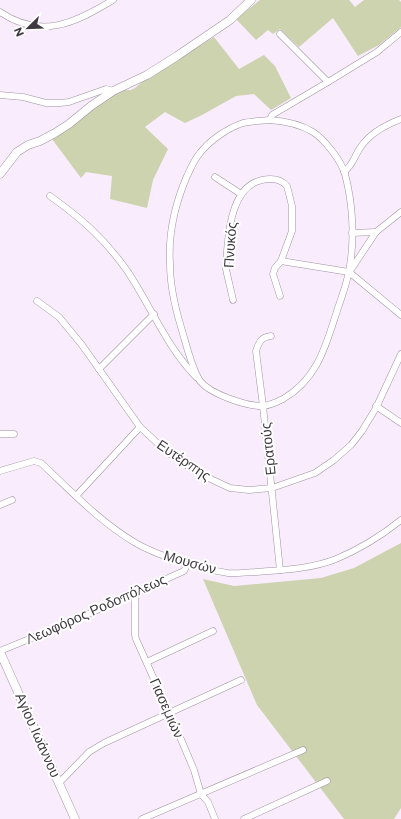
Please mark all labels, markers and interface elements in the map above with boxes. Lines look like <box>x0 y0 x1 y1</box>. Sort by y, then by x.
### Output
north arrow <box>8 8 48 48</box>
text: N <box>11 25 27 39</box>
street label: Πνυκός <box>219 221 241 269</box>
street label: Ερατούς <box>256 421 280 476</box>
street label: Ευτέρπης <box>154 435 215 485</box>
street label: Μουσών <box>162 546 218 578</box>
street label: Λεωφόρος Ροδοπόλεως <box>23 570 169 648</box>
street label: Γιασεμιών <box>146 675 188 741</box>
street label: Αγίου Ιωάννου <box>11 690 65 780</box>

